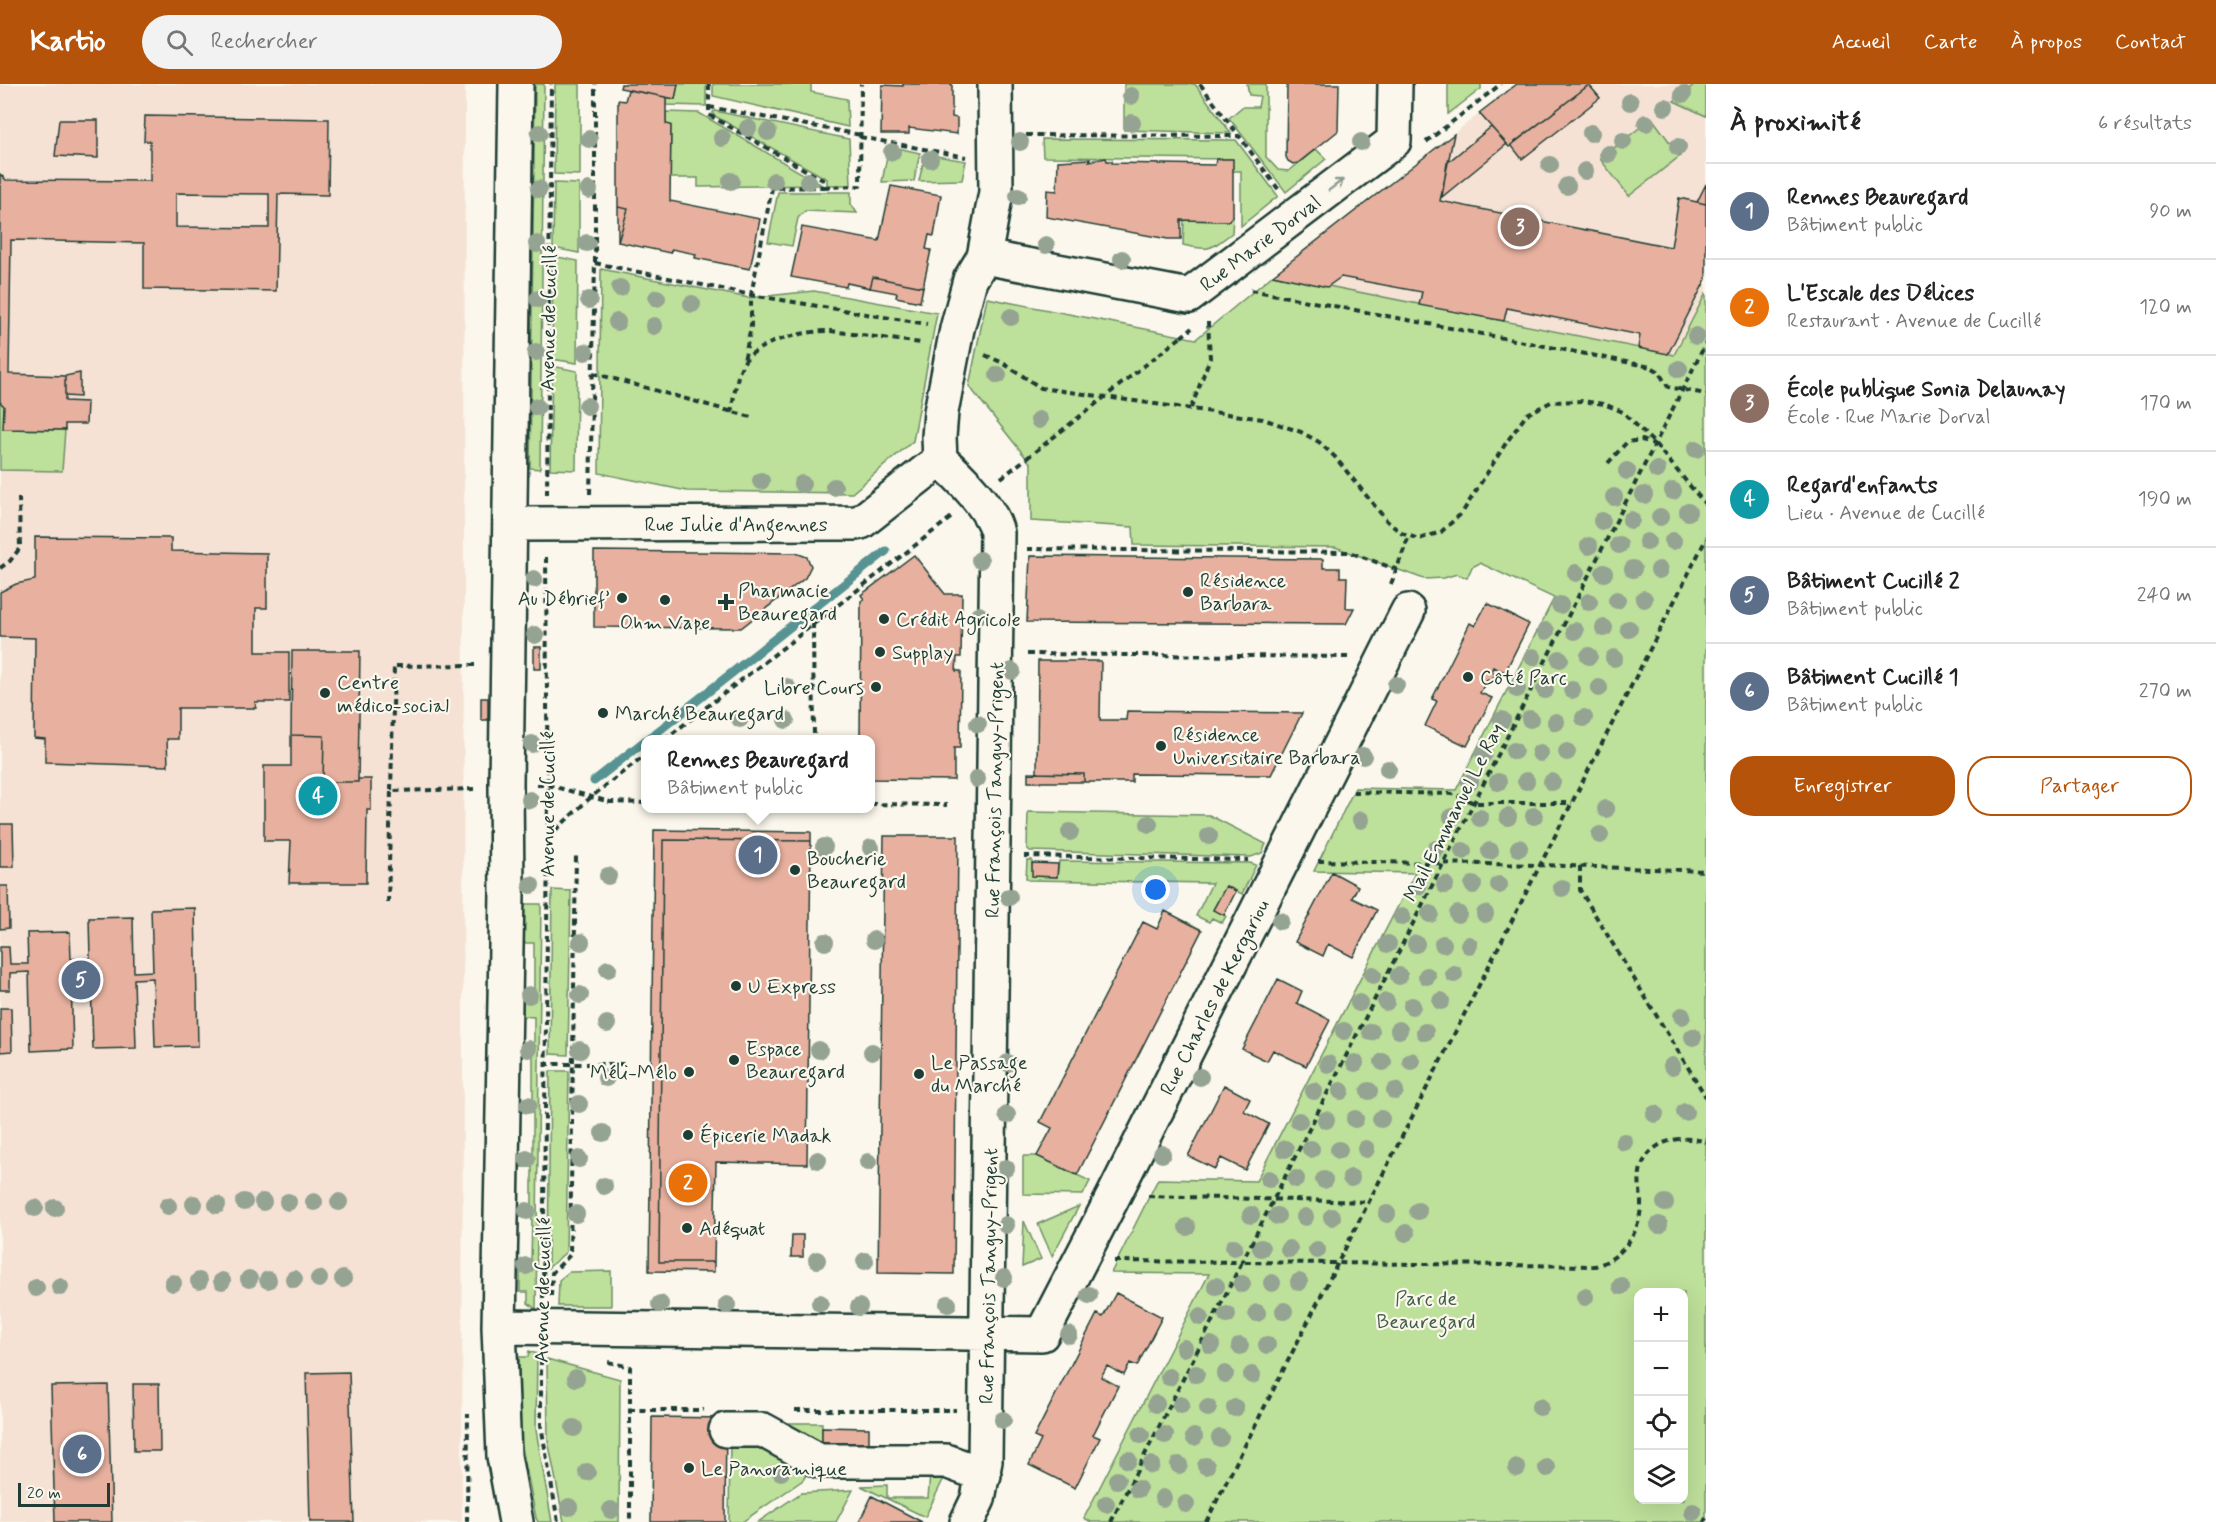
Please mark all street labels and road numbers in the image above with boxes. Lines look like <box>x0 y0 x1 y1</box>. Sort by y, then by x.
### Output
street label: Rue Marie Dorval <box>1195 190 1327 299</box>
street label: Avenue de Cucillé <box>535 245 564 391</box>
street label: Rue Julie d'Angennes <box>644 512 828 541</box>
street label: Rue François Tanguy-Prigent <box>980 662 1012 918</box>
street label: Mail Emmanuel Le Ray <box>1398 719 1511 907</box>
street label: Avenue de Cucillé <box>535 731 562 877</box>
street label: Rue Charles de Kergariou <box>1154 895 1277 1101</box>
street label: Rue François Tanguy-Prigent <box>974 1148 1006 1404</box>
street label: Avenue de Cucillé <box>529 1217 558 1363</box>

